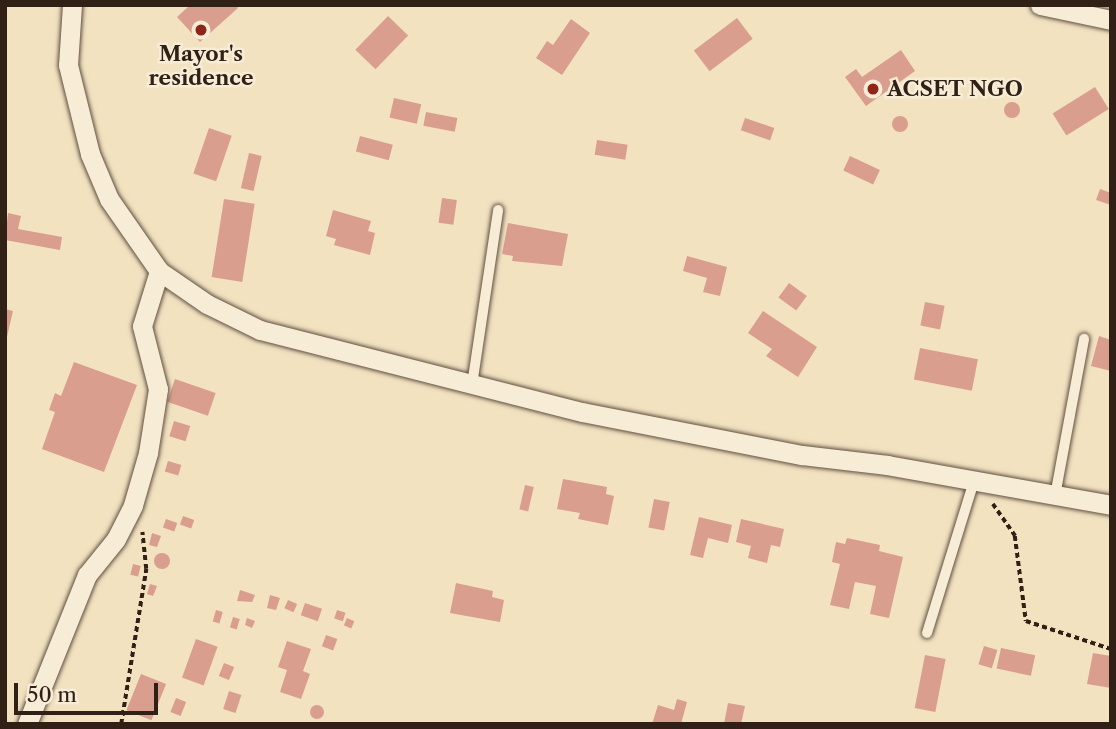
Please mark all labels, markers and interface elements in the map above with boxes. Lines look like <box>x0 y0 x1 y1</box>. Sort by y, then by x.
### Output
marker: Mayor's residence <box>193 22 209 38</box>
place label: Mayor's residence <box>149 41 253 91</box>
place label: ACSET NGO <box>887 76 1023 102</box>
marker: ACSET NGO <box>865 81 881 97</box>
scale bar <box>18 670 161 714</box>
text: 50 m <box>27 682 77 707</box>

